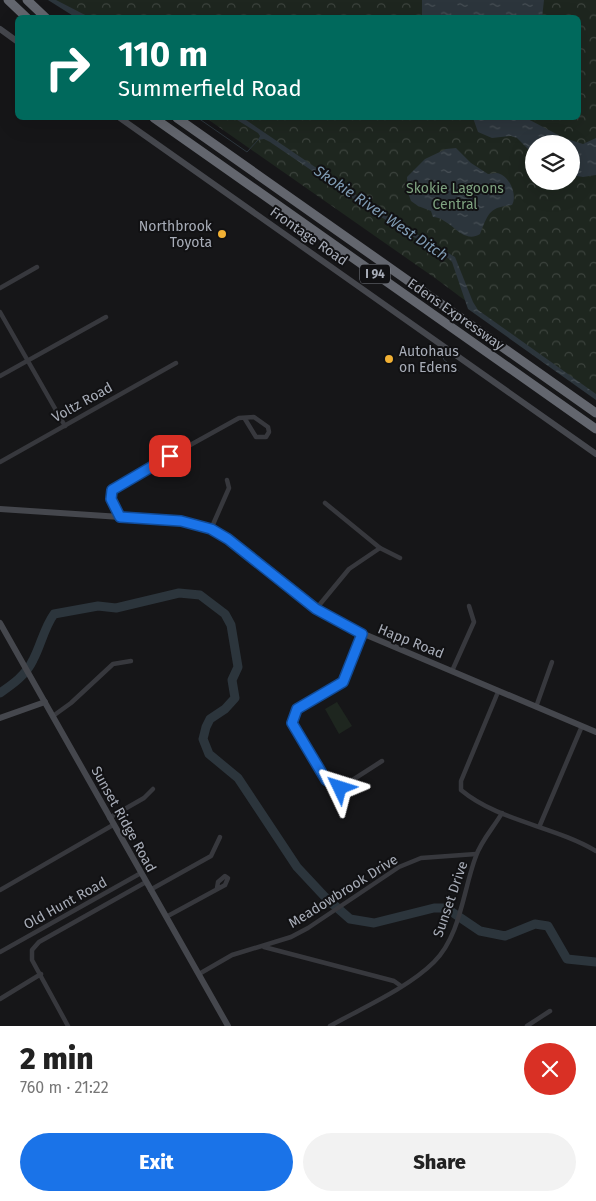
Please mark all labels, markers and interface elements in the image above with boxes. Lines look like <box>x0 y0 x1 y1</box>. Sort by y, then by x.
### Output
text: 110 m <box>118 33 208 75</box>
icon: right <box>35 35 100 100</box>
text: Summerfield Road <box>118 75 302 102</box>
map controls <box>525 135 580 190</box>
button: layers <box>525 135 580 190</box>
water label: Skokie River West Ditch <box>310 161 451 264</box>
park label: Skokie Lagoons Central <box>406 180 504 213</box>
street label: Frontage Road <box>267 203 351 269</box>
place label: Northbrook Toyota <box>139 218 213 251</box>
marker: Northbrook Toyota <box>216 228 228 240</box>
road number: I 94 <box>360 264 390 284</box>
street label: Edens Expressway <box>404 275 507 354</box>
place label: Autohaus on Edens <box>399 343 459 376</box>
marker: Autohaus on Edens <box>383 353 395 365</box>
street label: Voltz Road <box>49 379 116 426</box>
pin <box>149 435 191 477</box>
icon: arrive <box>156 442 184 470</box>
street label: Happ Road <box>375 621 446 662</box>
position arrow <box>313 761 365 813</box>
street label: Sunset Ridge Road <box>87 763 160 875</box>
street label: Meadowbrook Drive <box>285 851 401 932</box>
street label: Sunset Drive <box>429 859 471 940</box>
street label: Old Hunt Road <box>21 874 110 933</box>
text: 2 min <box>20 1041 93 1077</box>
button: close <box>524 1043 576 1095</box>
text: 760 m · 21:22 <box>20 1078 109 1097</box>
button: Exit <box>20 1133 293 1191</box>
button: Share <box>303 1133 576 1191</box>

